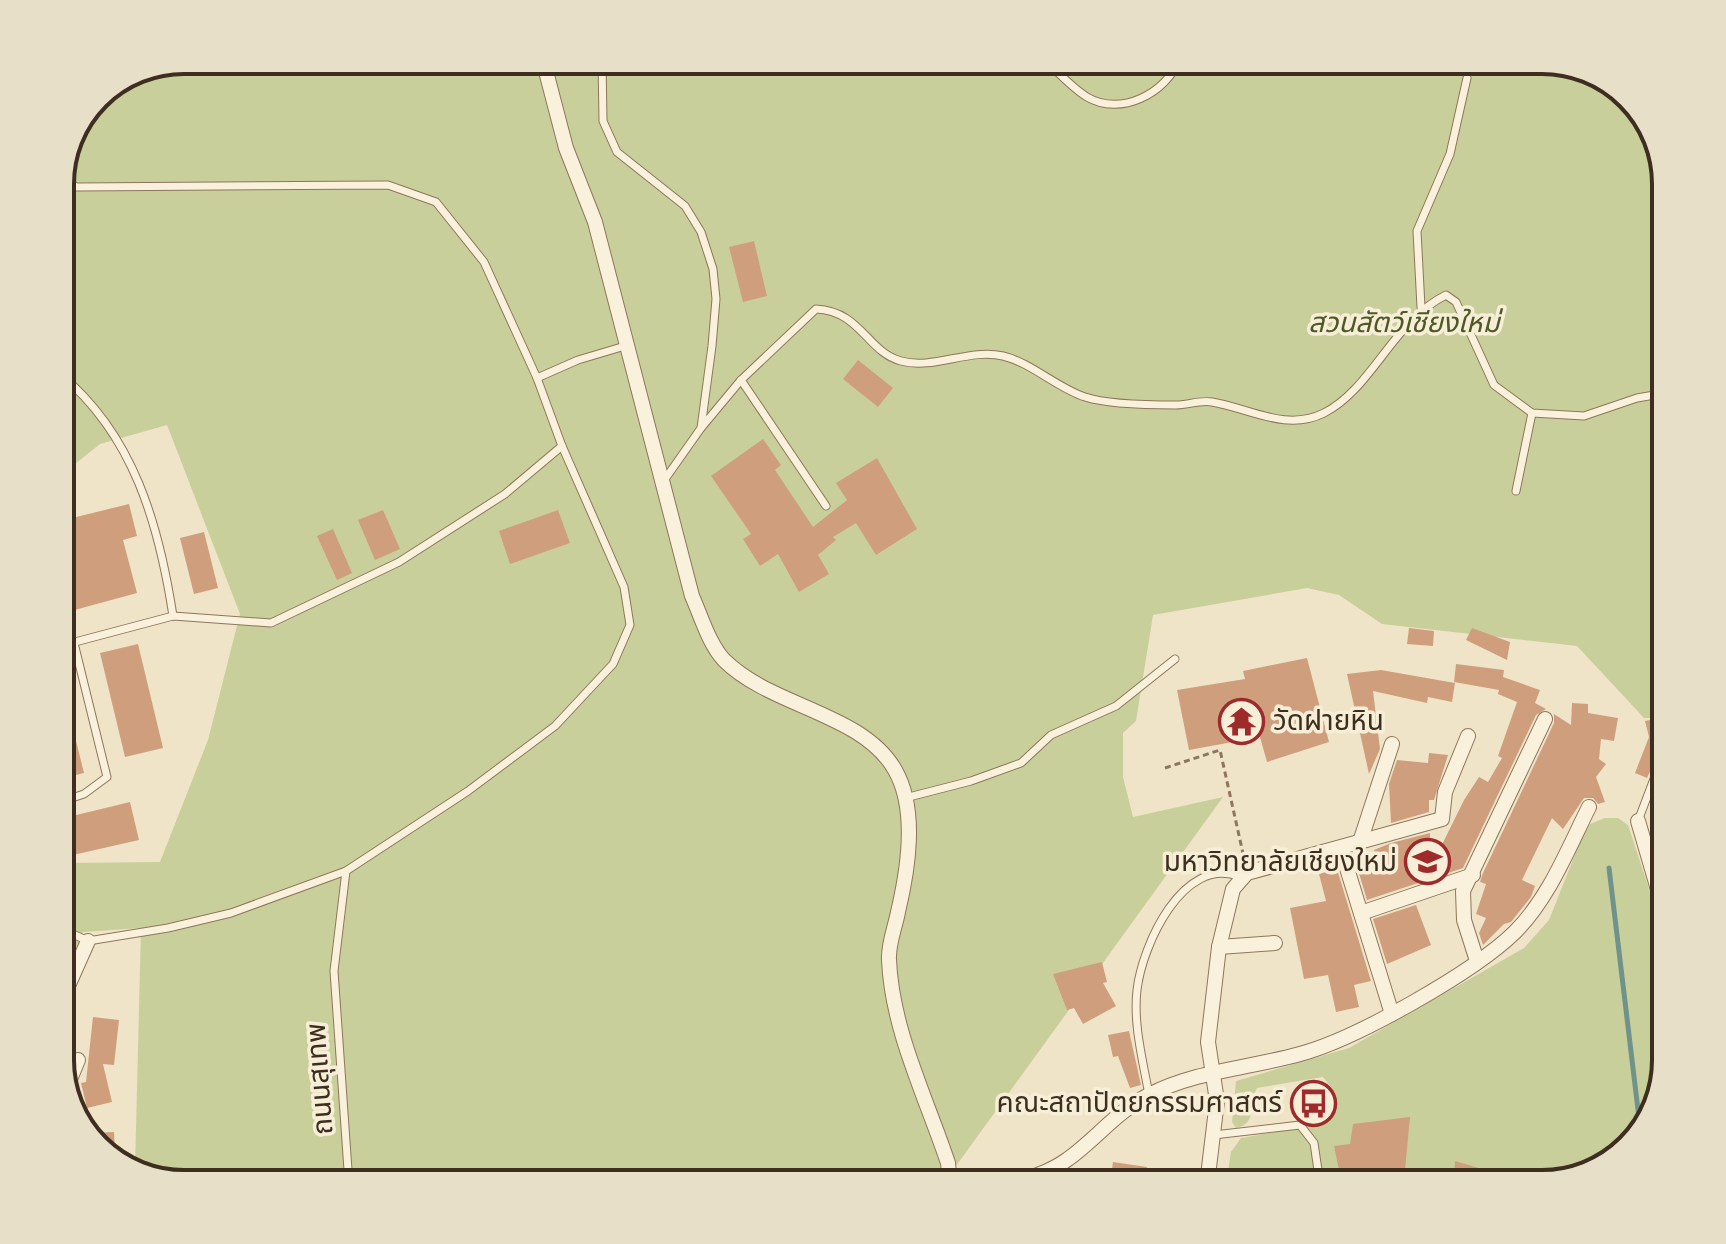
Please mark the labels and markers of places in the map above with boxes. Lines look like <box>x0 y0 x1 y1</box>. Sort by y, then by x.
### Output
temple icon: วัดฝายหิน <box>1218 697 1266 745</box>
place label: วัดฝายหิน <box>1273 700 1384 743</box>
school or university icon: มหาวิทยาลัยเชียงใหม่ <box>1404 838 1452 886</box>
place label: มหาวิทยาลัยเชียงใหม่ <box>1164 841 1397 884</box>
bus stop icon: คณะสถาปัตยกรรมศาสตร์ <box>1289 1079 1337 1127</box>
place label: คณะสถาปัตยกรรมศาสตร์ <box>997 1082 1283 1125</box>

